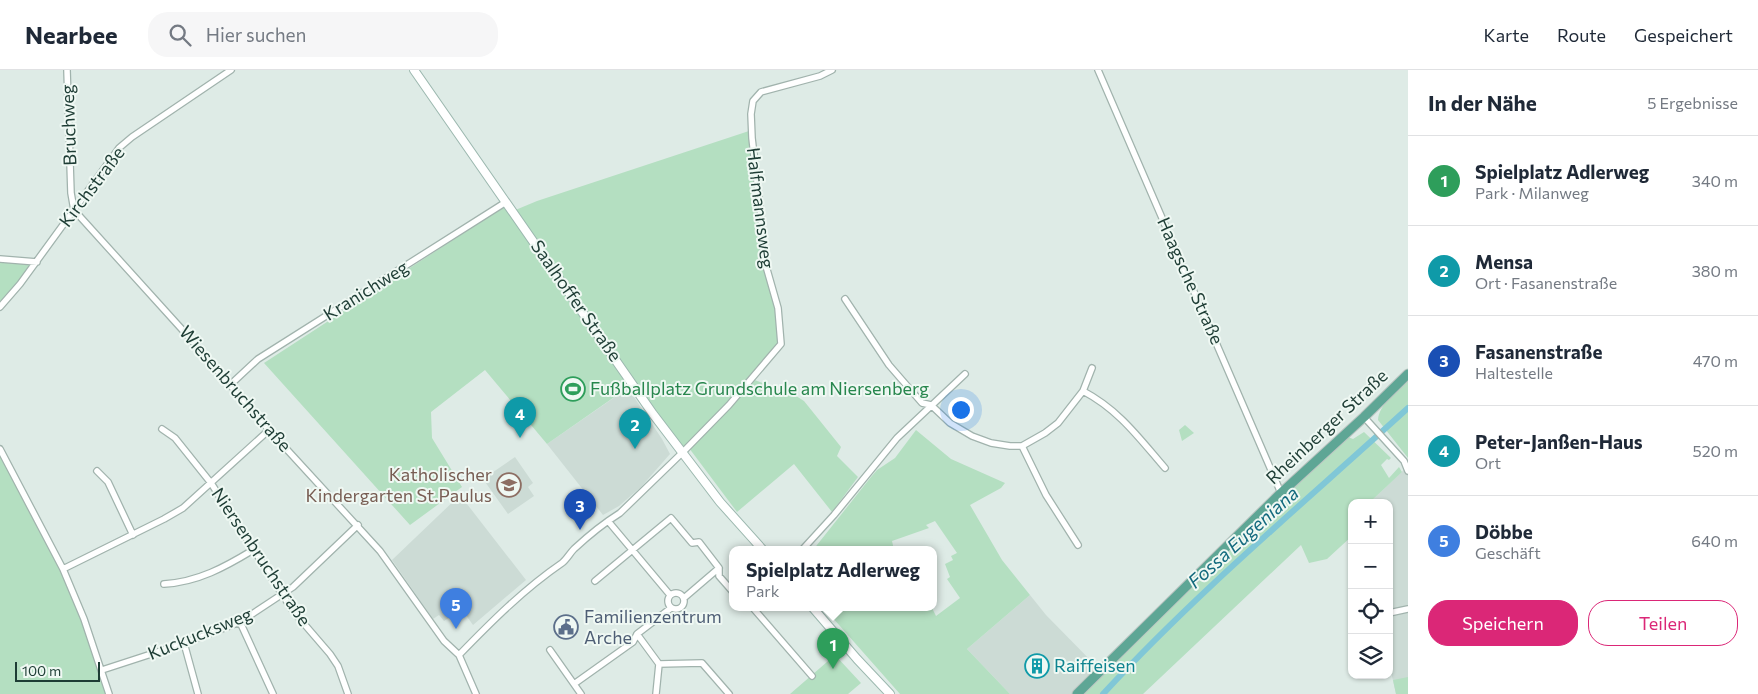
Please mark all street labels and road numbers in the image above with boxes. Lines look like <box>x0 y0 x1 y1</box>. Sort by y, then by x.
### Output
street label: Bruchweg <box>56 84 80 166</box>
street label: Kirchstraße <box>54 142 129 231</box>
street label: Halfmannsweg <box>743 146 779 270</box>
street label: Haagsche Straße <box>1153 214 1229 348</box>
street label: Saalhoffer Straße <box>527 236 627 365</box>
street label: Kranichweg <box>319 255 412 325</box>
street label: Wiesenbruchstraße <box>175 321 297 456</box>
street label: Rheinberger Straße <box>1261 364 1392 488</box>
street label: Niersenbruchstraße <box>207 483 316 630</box>
street label: Kuckucksweg <box>144 602 255 664</box>

